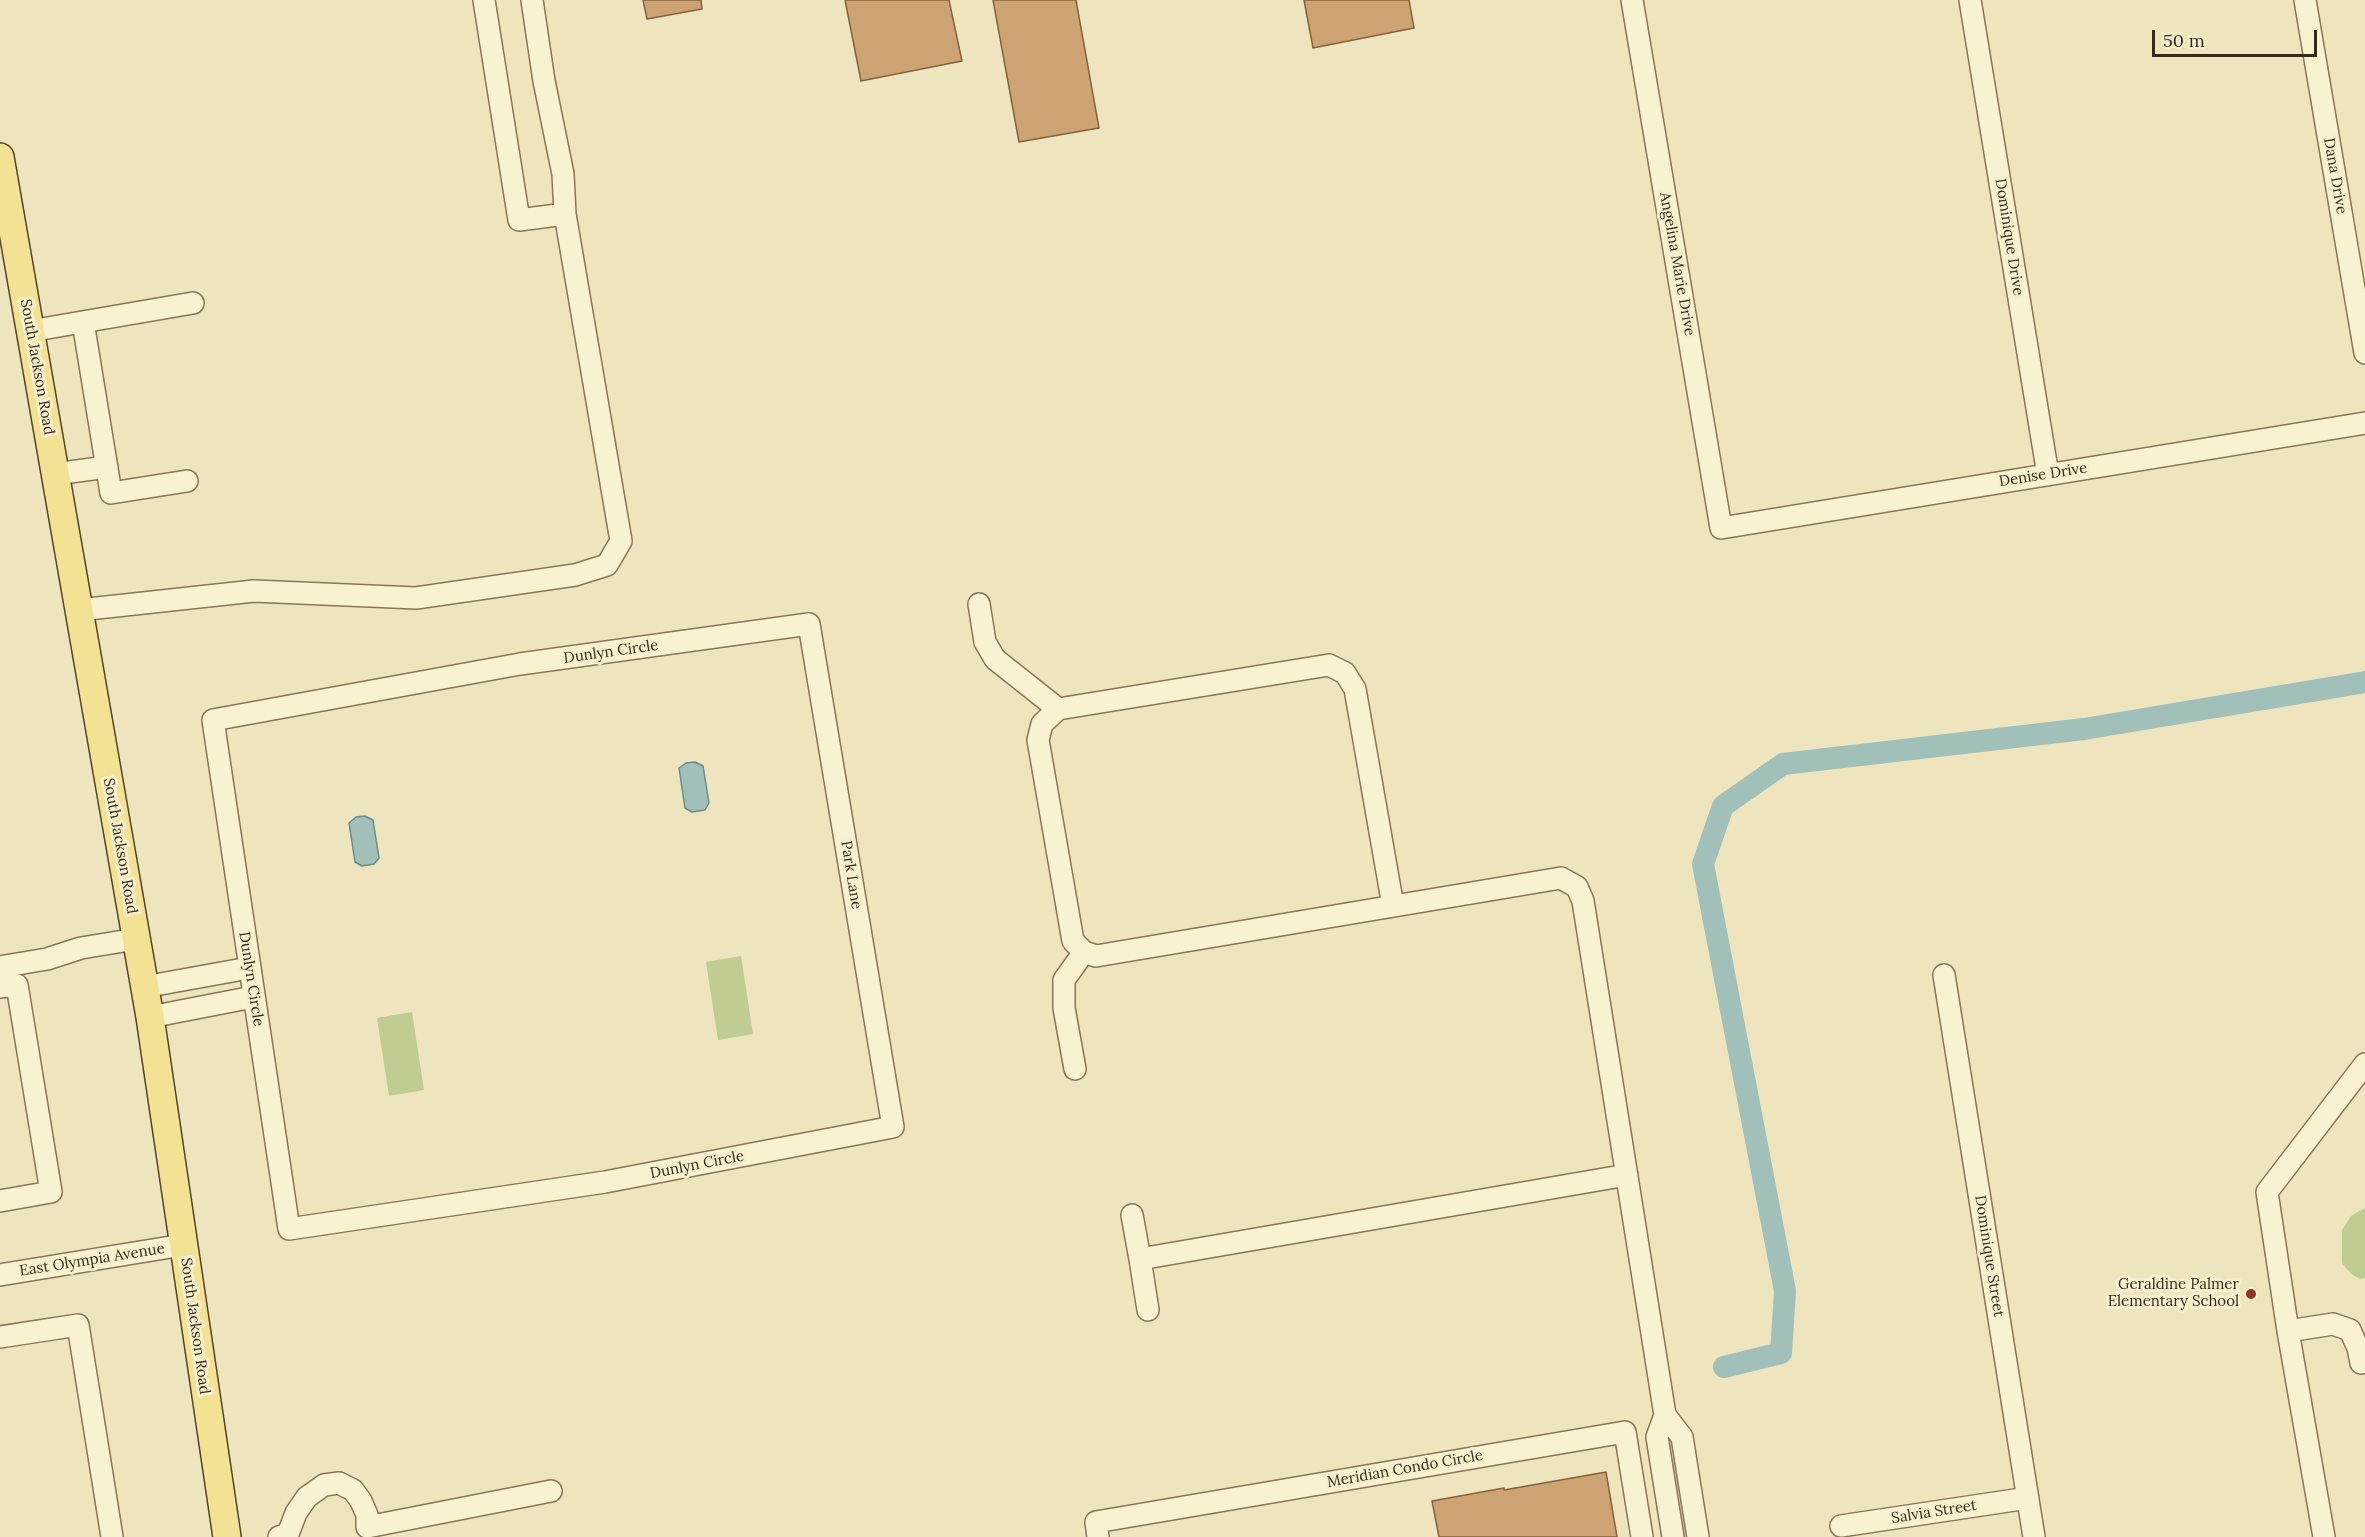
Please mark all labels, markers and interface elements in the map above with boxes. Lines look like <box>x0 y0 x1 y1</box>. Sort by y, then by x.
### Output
scale bar <box>2155 18 2320 56</box>
text: 50 m <box>2163 29 2205 52</box>
street label: Dana Drive <box>2319 136 2351 216</box>
street label: Dominique Drive <box>1991 177 2027 297</box>
street label: Angelina Marie Drive <box>1655 191 1699 337</box>
street label: South Jackson Road <box>16 298 58 436</box>
street label: Denise Drive <box>1998 459 2088 491</box>
street label: Dunlyn Circle <box>562 636 660 668</box>
street label: South Jackson Road <box>99 777 141 915</box>
street label: Park Lane <box>837 839 865 911</box>
street label: Dunlyn Circle <box>235 930 267 1028</box>
street label: Dunlyn Circle <box>648 1147 746 1183</box>
street label: Dominique Street <box>1970 1194 2008 1318</box>
street label: East Olympia Avenue <box>18 1240 166 1280</box>
street label: South Jackson Road <box>177 1257 213 1395</box>
place label: Geraldine Palmer Elementary School <box>2108 1276 2239 1311</box>
marker: Geraldine Palmer Elementary School <box>2244 1287 2258 1301</box>
street label: Meridian Condo Circle <box>1326 1446 1484 1492</box>
street label: Salvia Street <box>1890 1496 1978 1528</box>

